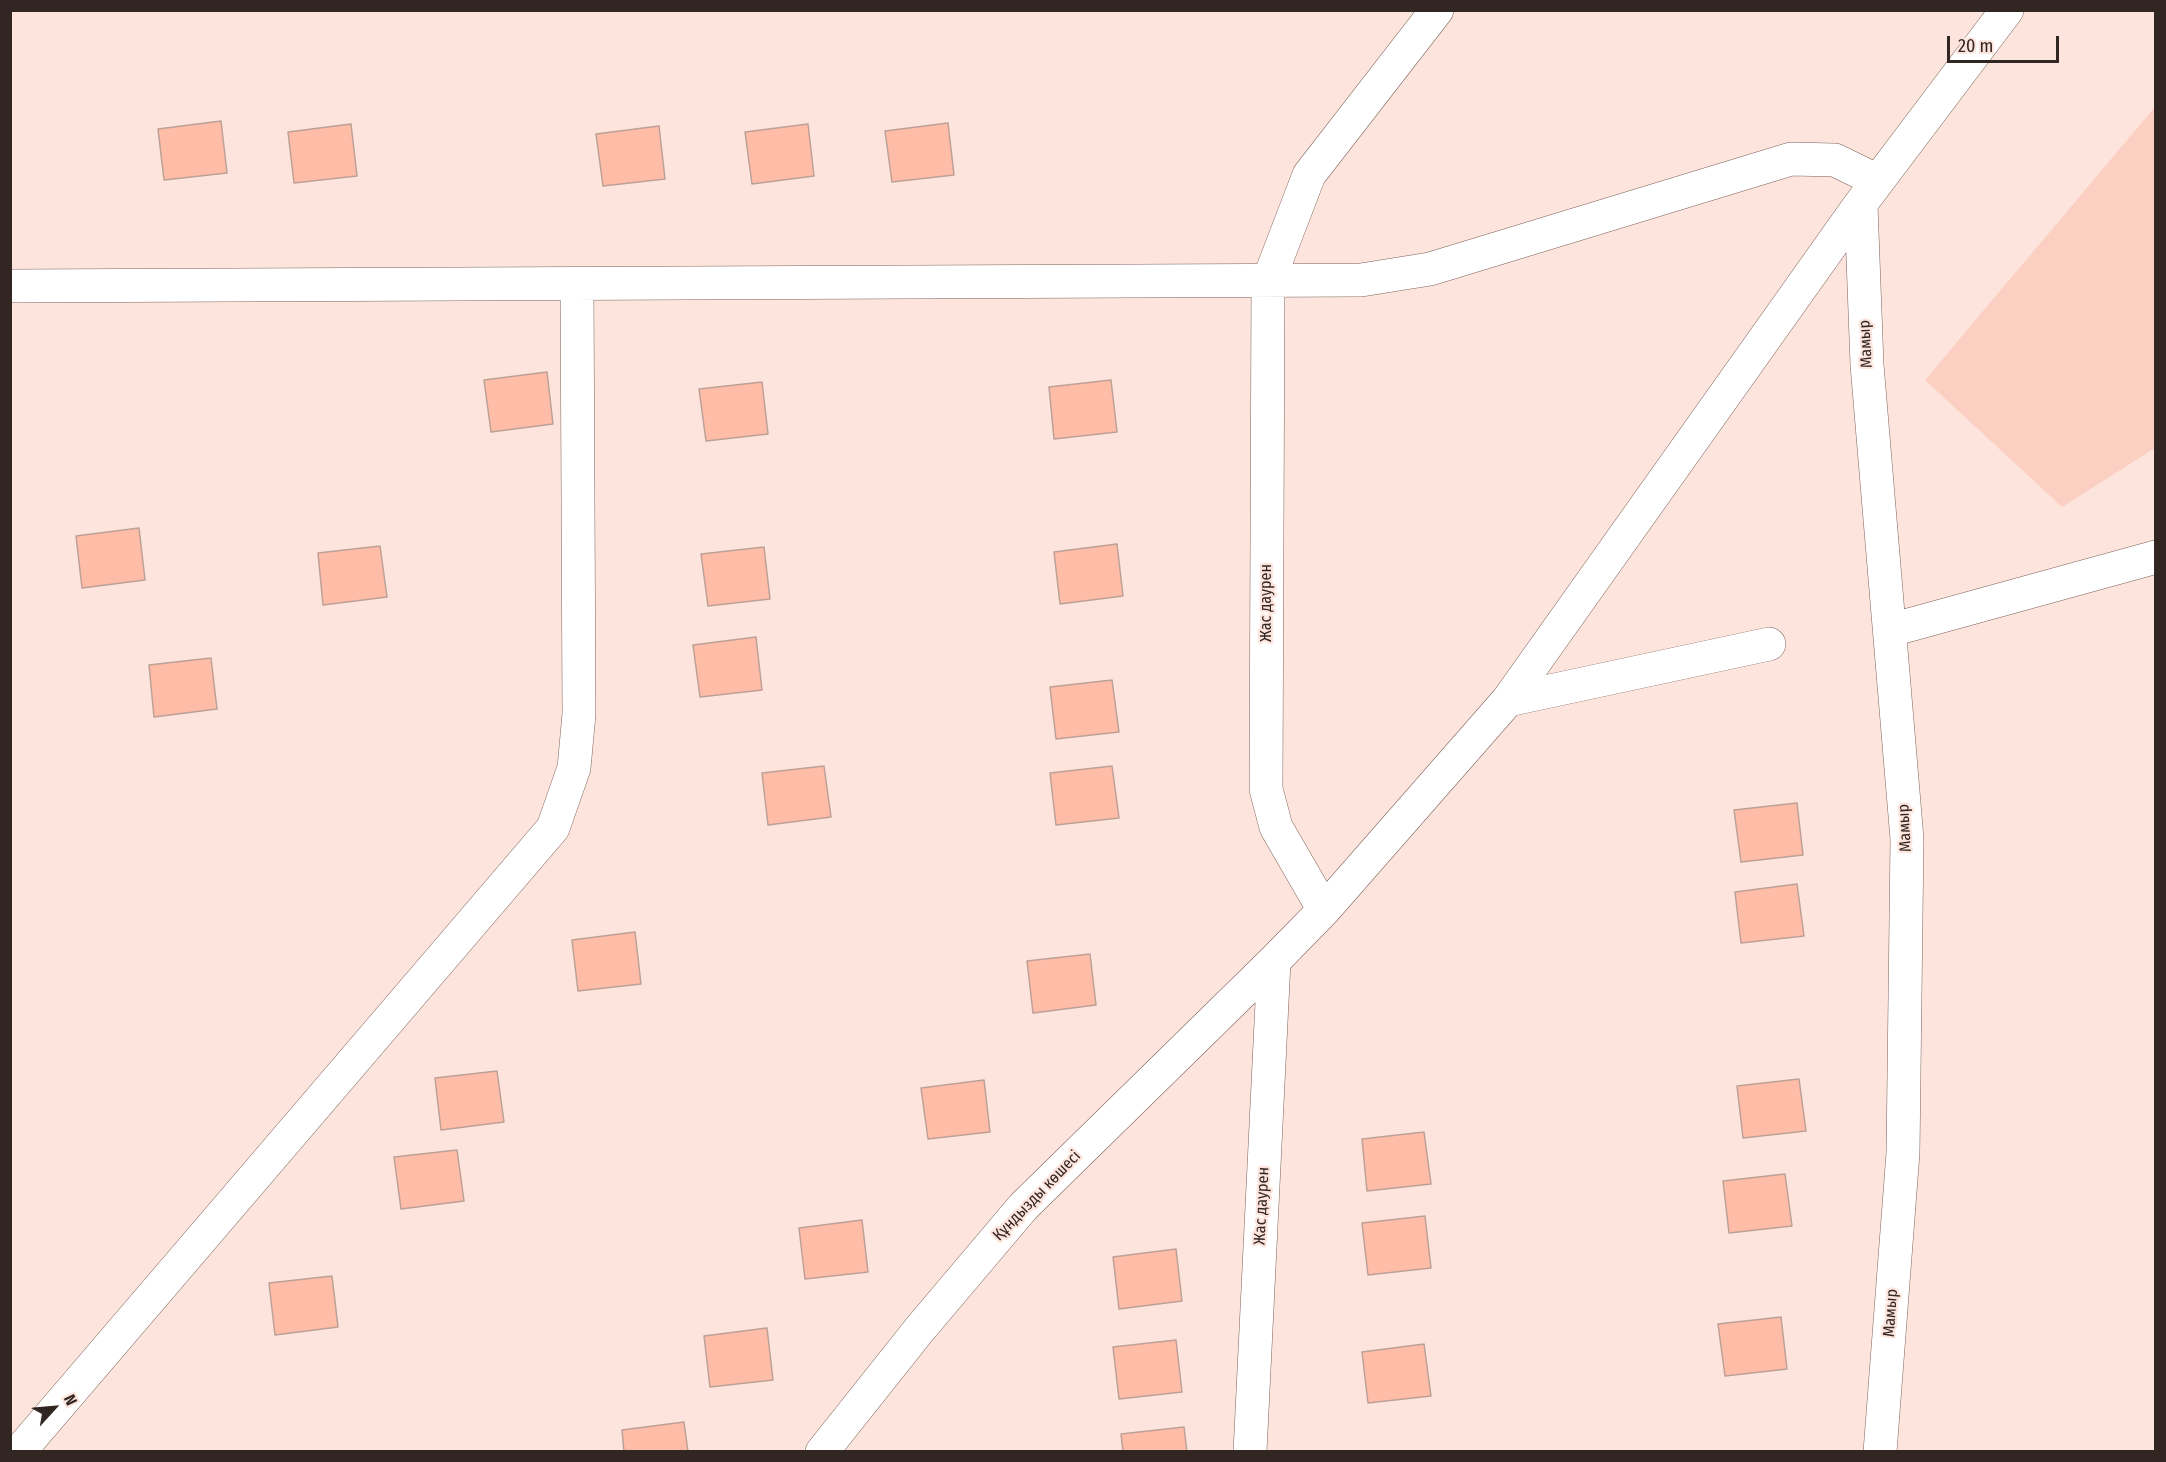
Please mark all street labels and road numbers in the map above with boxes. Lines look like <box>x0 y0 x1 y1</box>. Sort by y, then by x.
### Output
street label: Мамыр <box>1855 319 1877 369</box>
street label: Жас даурен <box>1257 564 1277 642</box>
street label: Мамыр <box>1894 803 1916 853</box>
street label: Құндызды көшесі <box>989 1147 1085 1245</box>
street label: Жас даурен <box>1250 1167 1274 1245</box>
street label: Мамыр <box>1880 1288 1902 1338</box>

